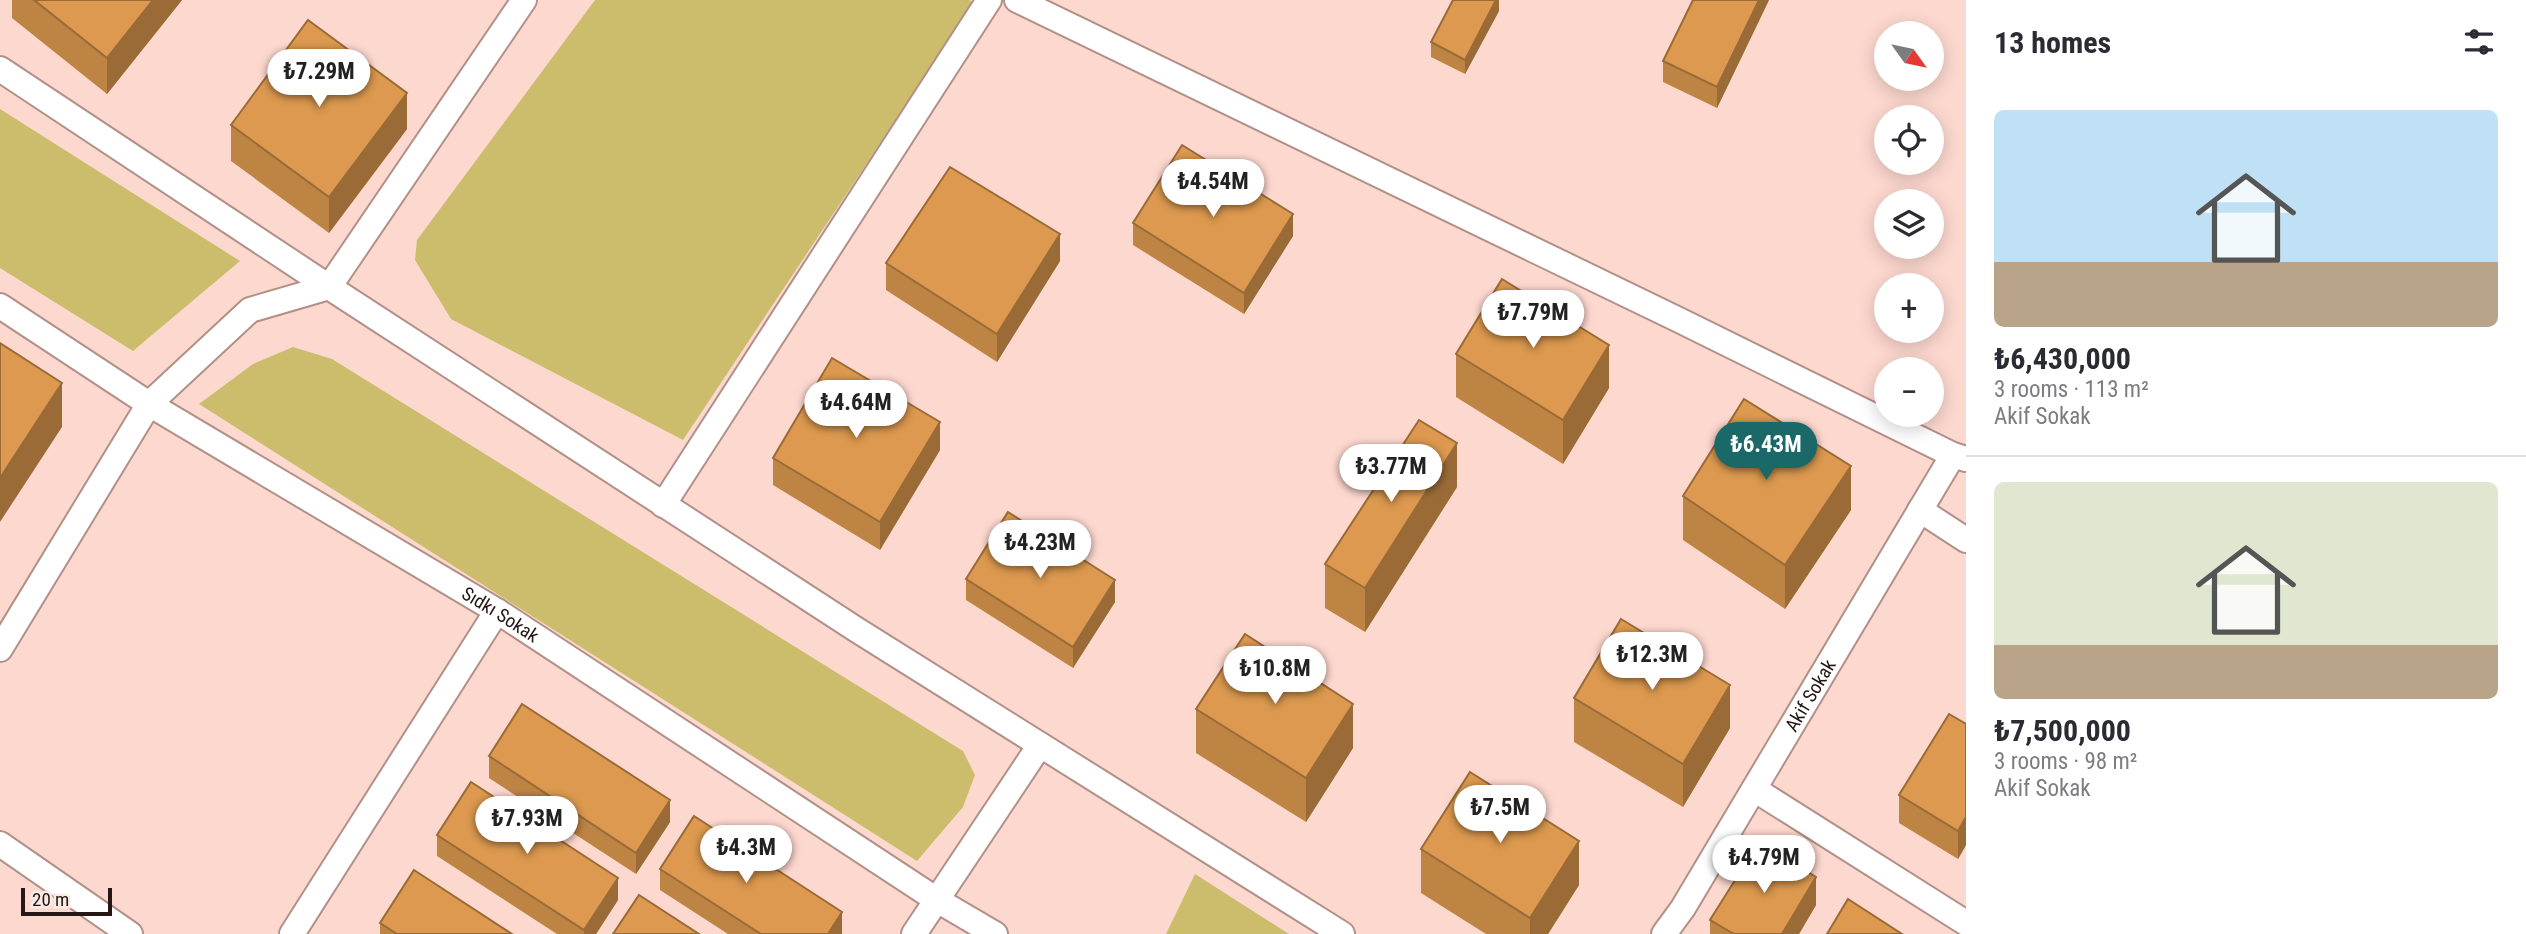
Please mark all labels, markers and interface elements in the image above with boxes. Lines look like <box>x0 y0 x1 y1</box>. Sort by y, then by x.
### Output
north arrow <box>1874 21 1944 91</box>
map controls <box>1874 21 1944 427</box>
icon: filters <box>2460 23 2498 61</box>
text: 13 homes <box>1994 25 2111 60</box>
pin: ₺7.29M <box>262 50 376 109</box>
text: ₺7.29M <box>283 58 355 85</box>
button: locate <box>1874 105 1944 175</box>
icon: home <box>2183 155 2309 281</box>
pin: ₺4.54M <box>1156 160 1270 219</box>
text: ₺4.54M <box>1177 168 1249 195</box>
button: layers <box>1874 189 1944 259</box>
button: + <box>1874 273 1944 343</box>
pin: ₺7.79M <box>1476 290 1590 350</box>
text: ₺7.79M <box>1497 299 1569 326</box>
text: ₺6,430,000 <box>1994 341 2131 376</box>
button: − <box>1874 357 1944 427</box>
text: 3 rooms · 113 m² <box>1994 376 2149 403</box>
pin: ₺4.64M <box>799 380 913 440</box>
text: ₺4.64M <box>820 389 892 416</box>
text: Akif Sokak <box>1994 403 2091 430</box>
pin: ₺6.43M <box>1709 422 1823 482</box>
text: ₺6.43M <box>1730 431 1802 458</box>
pin: ₺3.77M <box>1334 444 1448 504</box>
text: ₺3.77M <box>1355 453 1427 480</box>
pin: ₺4.23M <box>983 520 1097 580</box>
icon: home <box>2183 527 2309 653</box>
text: ₺4.23M <box>1004 529 1076 556</box>
street label: Sıdkı Sokak <box>458 581 544 647</box>
pin: ₺12.3M <box>1595 632 1709 692</box>
text: ₺12.3M <box>1616 641 1688 668</box>
pin: ₺10.8M <box>1218 646 1332 706</box>
text: ₺10.8M <box>1239 655 1311 682</box>
street label: Akif Sokak <box>1780 655 1840 735</box>
text: ₺7,500,000 <box>1994 713 2131 748</box>
text: 3 rooms · 98 m² <box>1994 748 2137 775</box>
text: Akif Sokak <box>1994 775 2091 802</box>
pin: ₺7.5M <box>1451 786 1549 845</box>
text: ₺7.5M <box>1470 794 1530 821</box>
pin: ₺7.93M <box>470 796 584 856</box>
text: ₺7.93M <box>491 805 563 832</box>
pin: ₺4.3M <box>697 826 795 885</box>
text: ₺4.3M <box>716 834 776 861</box>
pin: ₺4.79M <box>1707 836 1821 895</box>
text: ₺4.79M <box>1728 844 1800 871</box>
scale bar <box>21 885 112 917</box>
text: 20 m <box>32 888 69 911</box>

